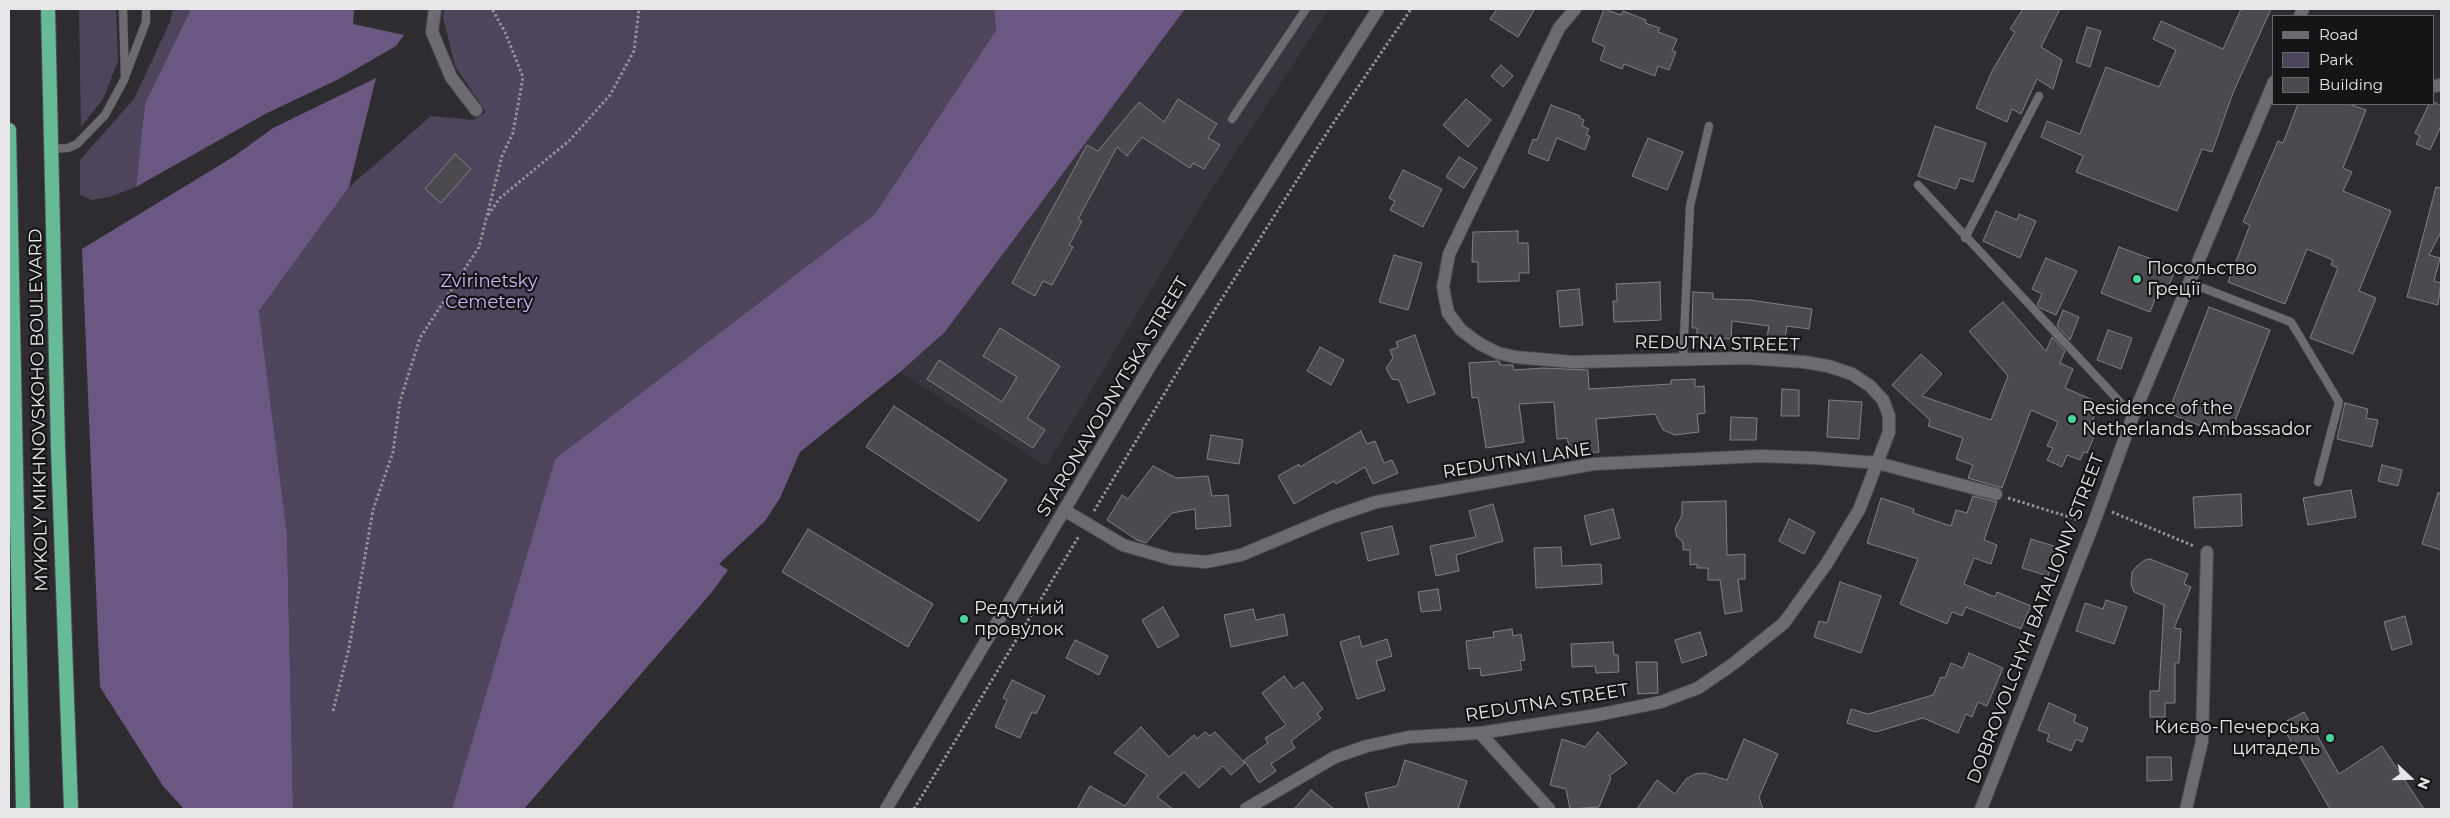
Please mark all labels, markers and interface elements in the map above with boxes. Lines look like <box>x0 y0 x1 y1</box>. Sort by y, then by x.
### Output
legend <box>2272 15 2435 105</box>
text: Road <box>2319 25 2358 44</box>
text: Park <box>2319 50 2353 69</box>
text: Building <box>2319 75 2383 94</box>
street label: MYKOLY MIKHNOVSKOHO BOULEVARD <box>25 228 53 592</box>
place label: Посольство Греції <box>2147 258 2257 300</box>
park label: Zvirinetsky Cemetery <box>440 271 538 314</box>
street label: STARONAVODNYTSKA STREET <box>1033 273 1193 521</box>
marker: Посольство Греції <box>2131 273 2143 285</box>
street label: REDUTNA STREET <box>1634 332 1800 356</box>
place label: Residence of the Netherlands Ambassador <box>2082 398 2312 440</box>
marker: Residence of the Netherlands Ambassador <box>2066 413 2078 425</box>
street label: REDUTNYI LANE <box>1441 439 1593 483</box>
street label: DOBROVOLCHYH BATALIONIV STREET <box>1963 451 2109 787</box>
place label: Редутний провулок <box>974 598 1065 640</box>
marker: Редутний провулок <box>958 613 970 625</box>
street label: REDUTNA STREET <box>1464 679 1630 727</box>
place label: Києво-Печерська цитадель <box>2154 717 2320 760</box>
marker: Києво-Печерська цитадель <box>2324 732 2336 744</box>
north arrow <box>2385 753 2435 803</box>
text: N <box>2414 775 2434 792</box>

